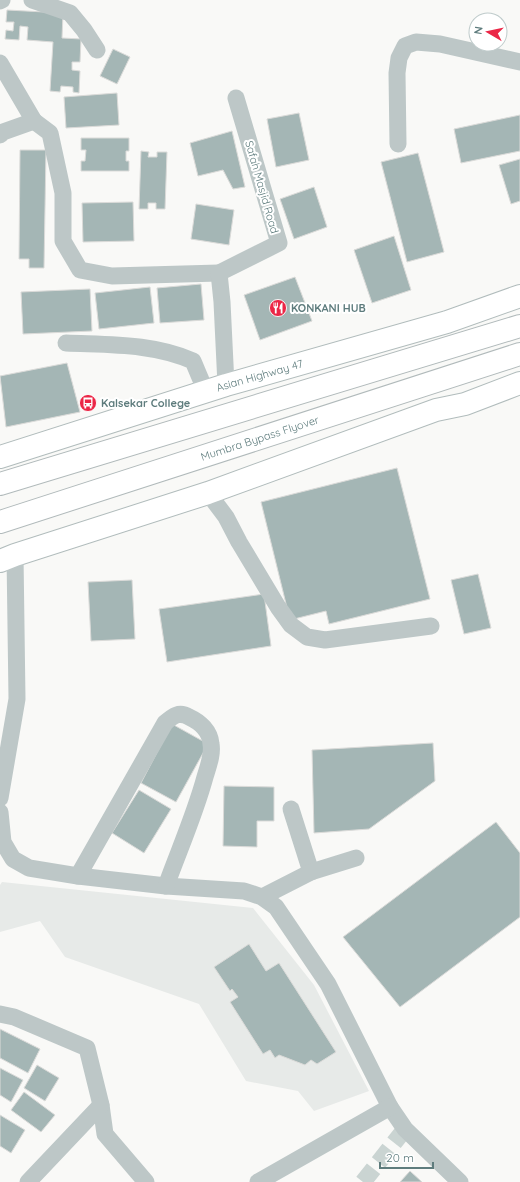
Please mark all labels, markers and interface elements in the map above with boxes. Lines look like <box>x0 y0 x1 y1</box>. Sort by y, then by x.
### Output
north arrow <box>468 12 508 52</box>
text: N <box>471 25 486 36</box>
street label: Safah Masjid Road <box>242 139 282 235</box>
restaurant icon: KONKANI HUB <box>268 298 288 318</box>
place label: KONKANI HUB <box>291 301 366 315</box>
street label: Asian Highway 47 <box>214 356 305 395</box>
bus stop icon: Kalsekar College <box>78 393 98 413</box>
place label: Kalsekar College <box>101 396 191 410</box>
street label: Mumbra Bypass Flyover <box>199 412 321 464</box>
scale bar <box>380 1144 433 1170</box>
text: 20 m <box>386 1150 414 1165</box>

